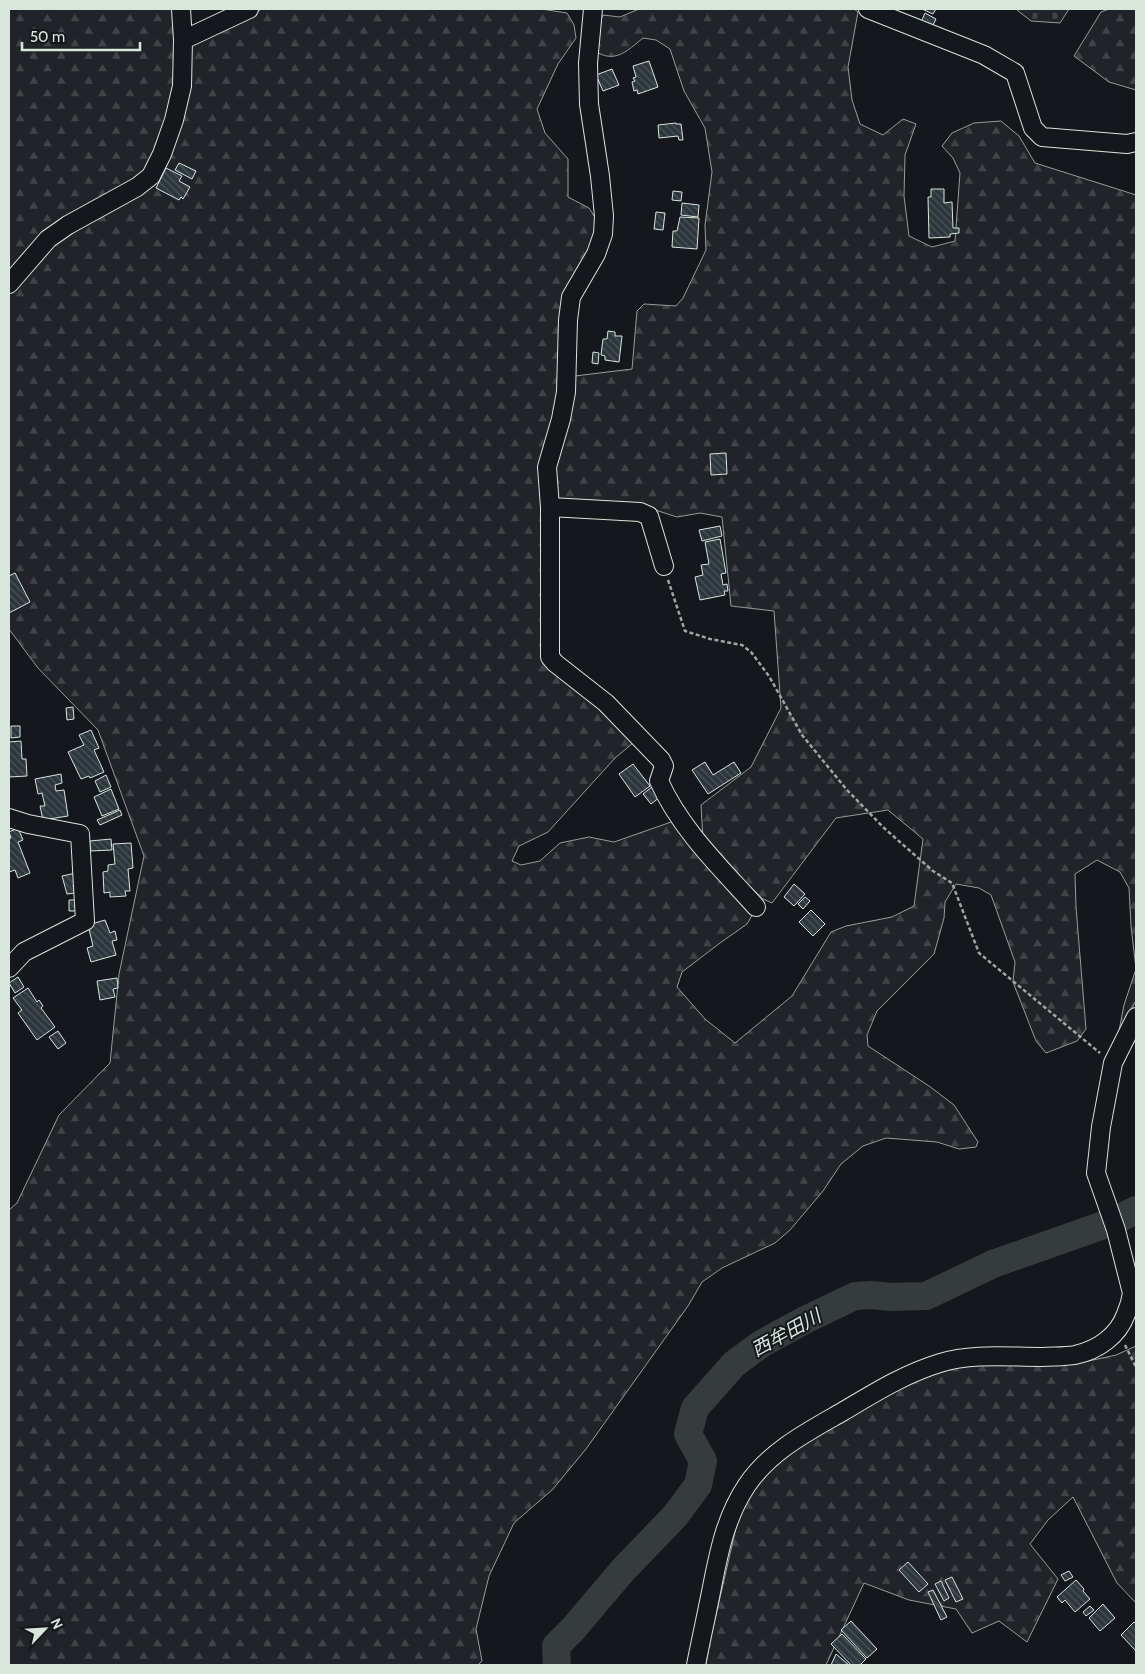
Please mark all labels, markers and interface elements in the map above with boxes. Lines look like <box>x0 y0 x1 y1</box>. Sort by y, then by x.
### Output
scale bar <box>22 20 140 52</box>
text: 50 m <box>30 28 65 46</box>
water label: 西牟田川 <box>747 1304 827 1361</box>
north arrow <box>20 1604 70 1654</box>
text: N <box>47 1615 67 1632</box>

